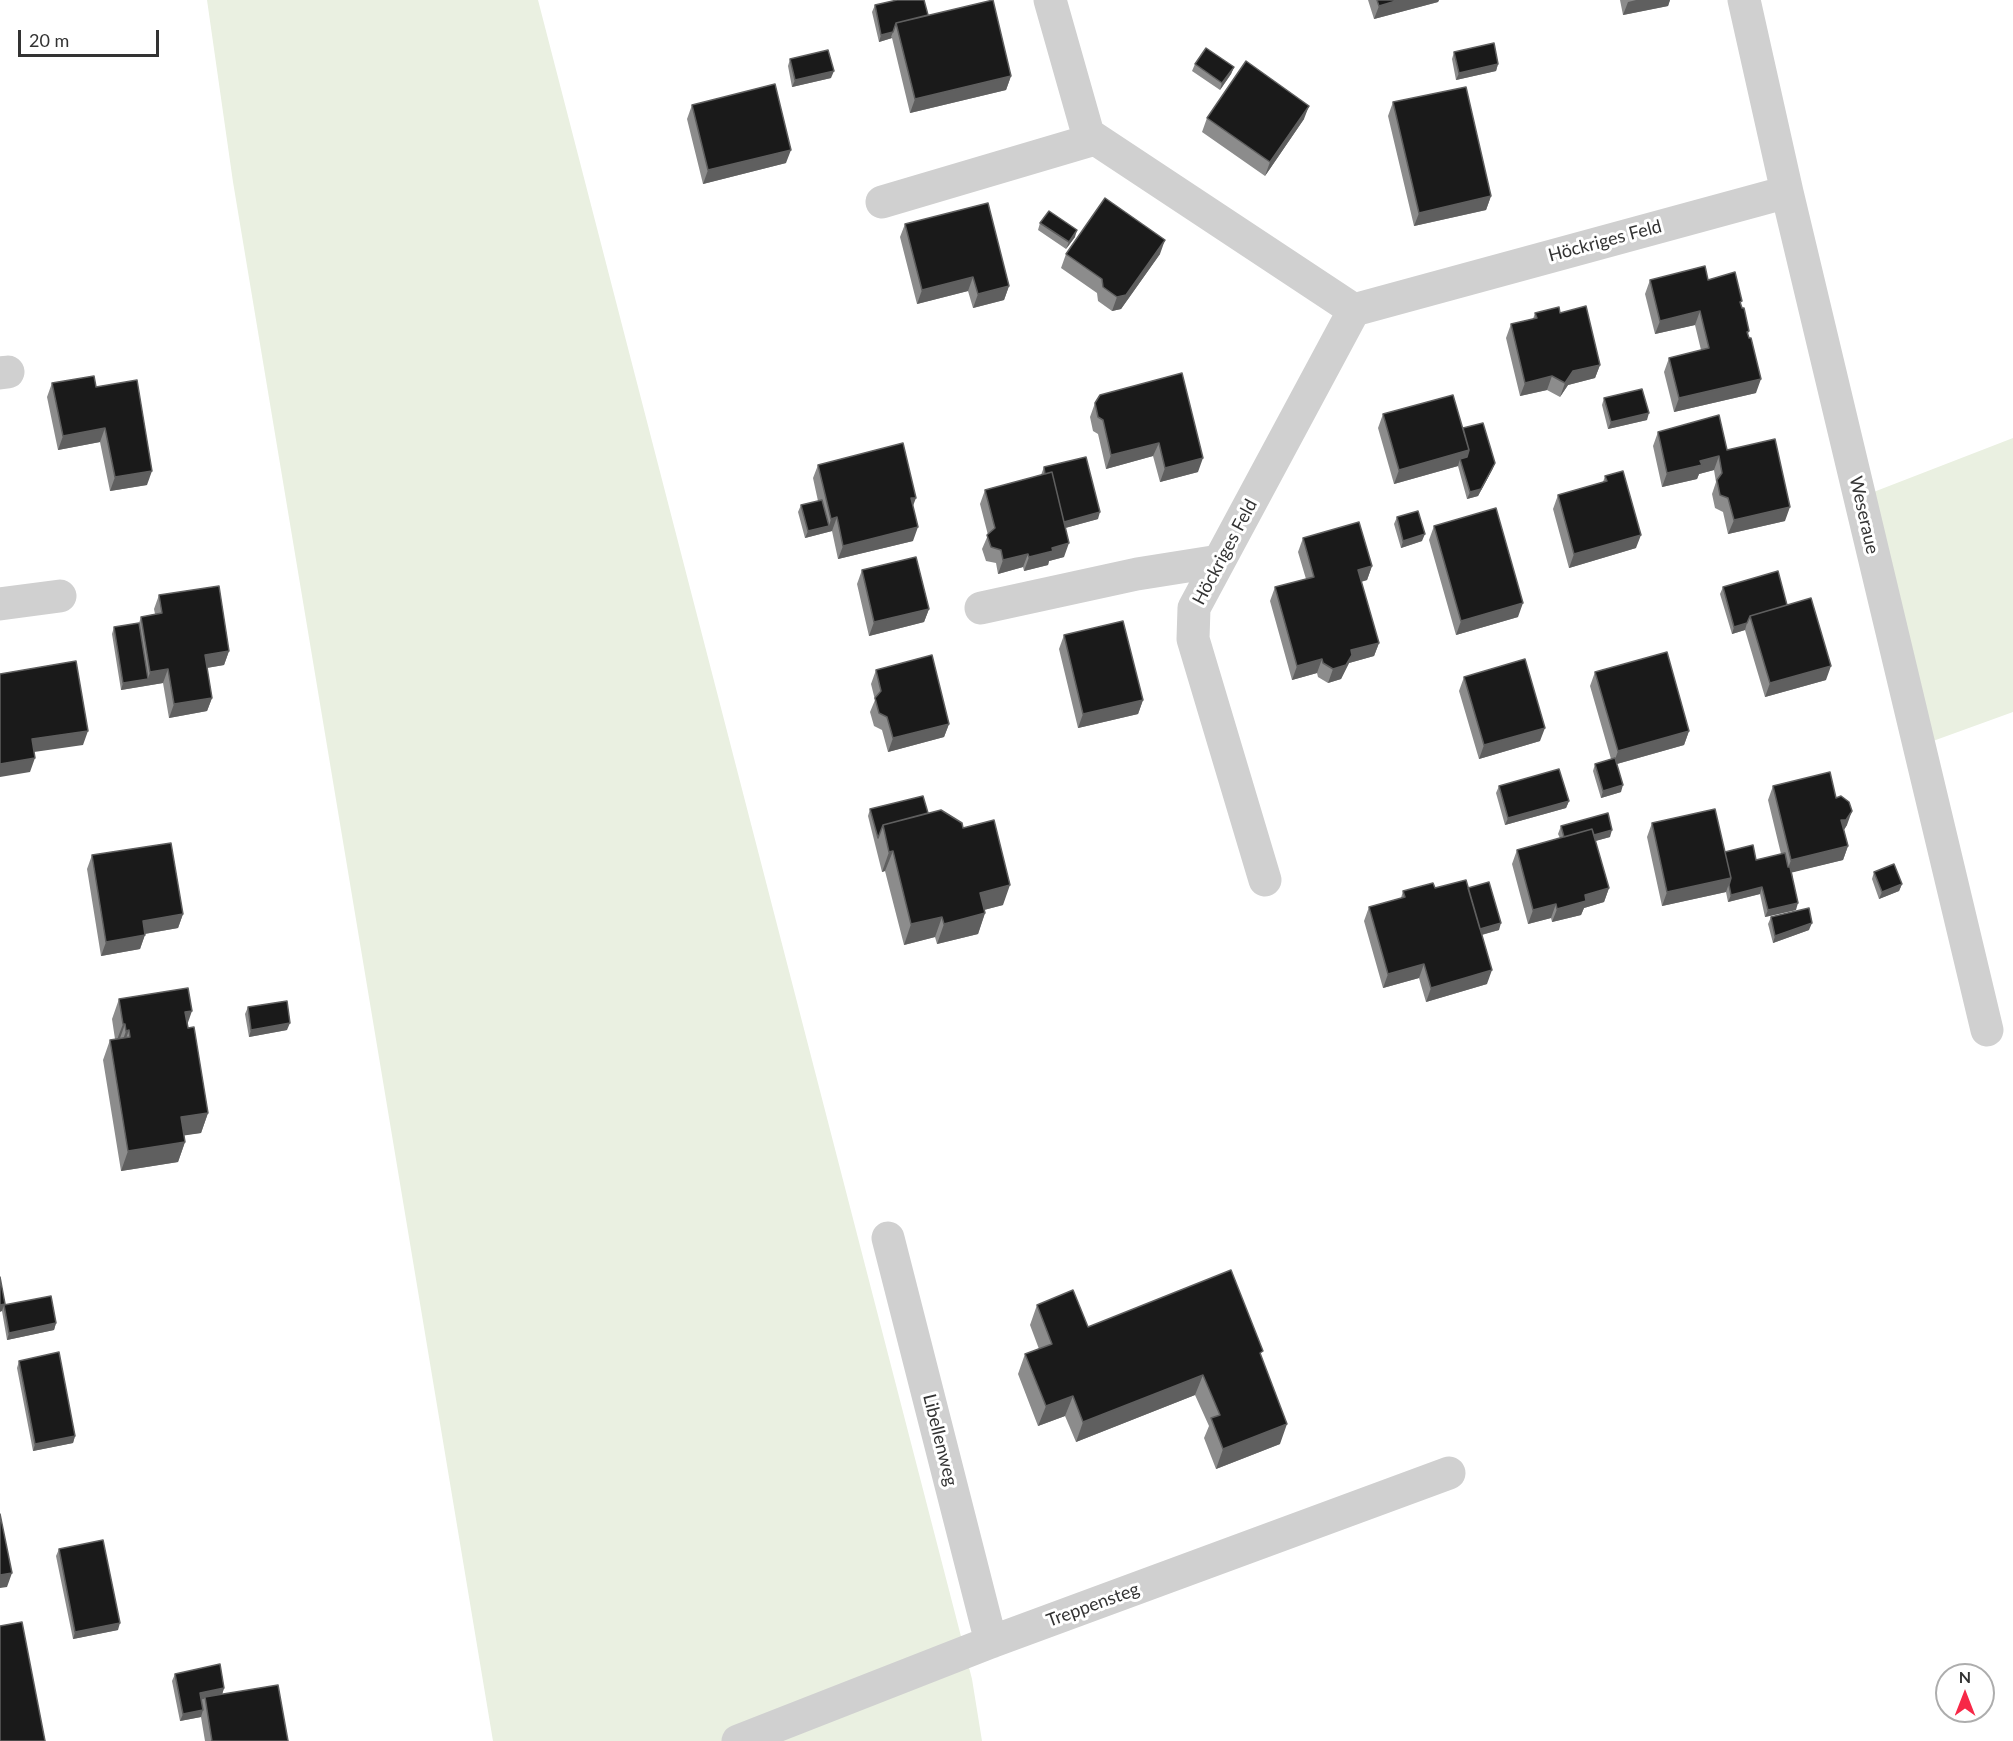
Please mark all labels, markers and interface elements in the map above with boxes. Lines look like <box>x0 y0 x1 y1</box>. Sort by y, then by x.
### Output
scale bar <box>21 18 162 56</box>
text: 20 m <box>29 29 69 51</box>
street label: Höckriges Feld <box>1546 215 1664 267</box>
street label: Weseraue <box>1845 474 1883 556</box>
street label: Höckriges Feld <box>1188 495 1262 609</box>
street label: Libellenweg <box>918 1392 962 1488</box>
street label: Treppensteg <box>1044 1578 1142 1632</box>
north arrow <box>1935 1663 1995 1723</box>
text: N <box>1959 1667 1971 1686</box>

